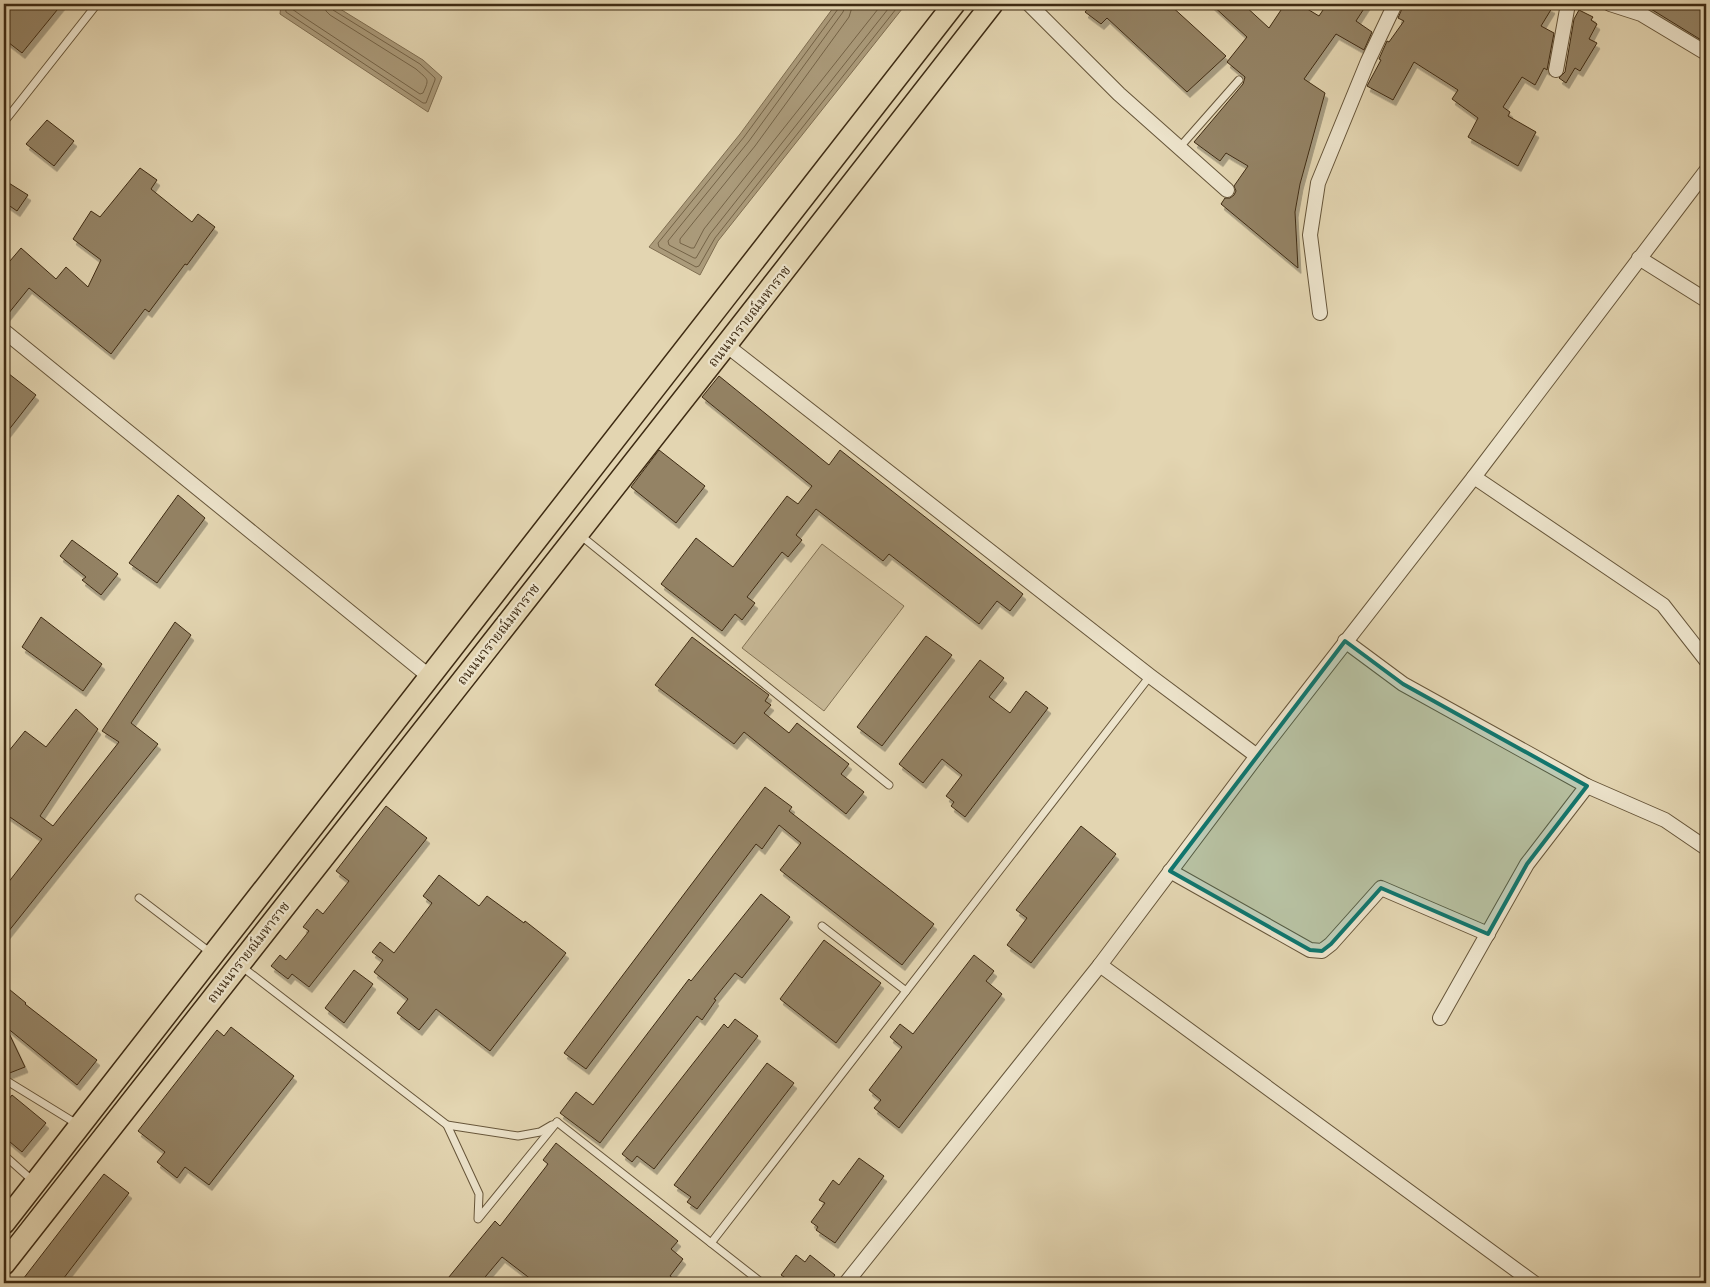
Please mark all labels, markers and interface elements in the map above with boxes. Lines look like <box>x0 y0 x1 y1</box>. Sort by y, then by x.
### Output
street label: ถนนนารายณ์มหาราช <box>704 261 794 371</box>
street label: ถนนนารายณ์มหาราช <box>453 579 543 689</box>
street label: ถนนนารายณ์มหาราช <box>203 897 293 1007</box>

